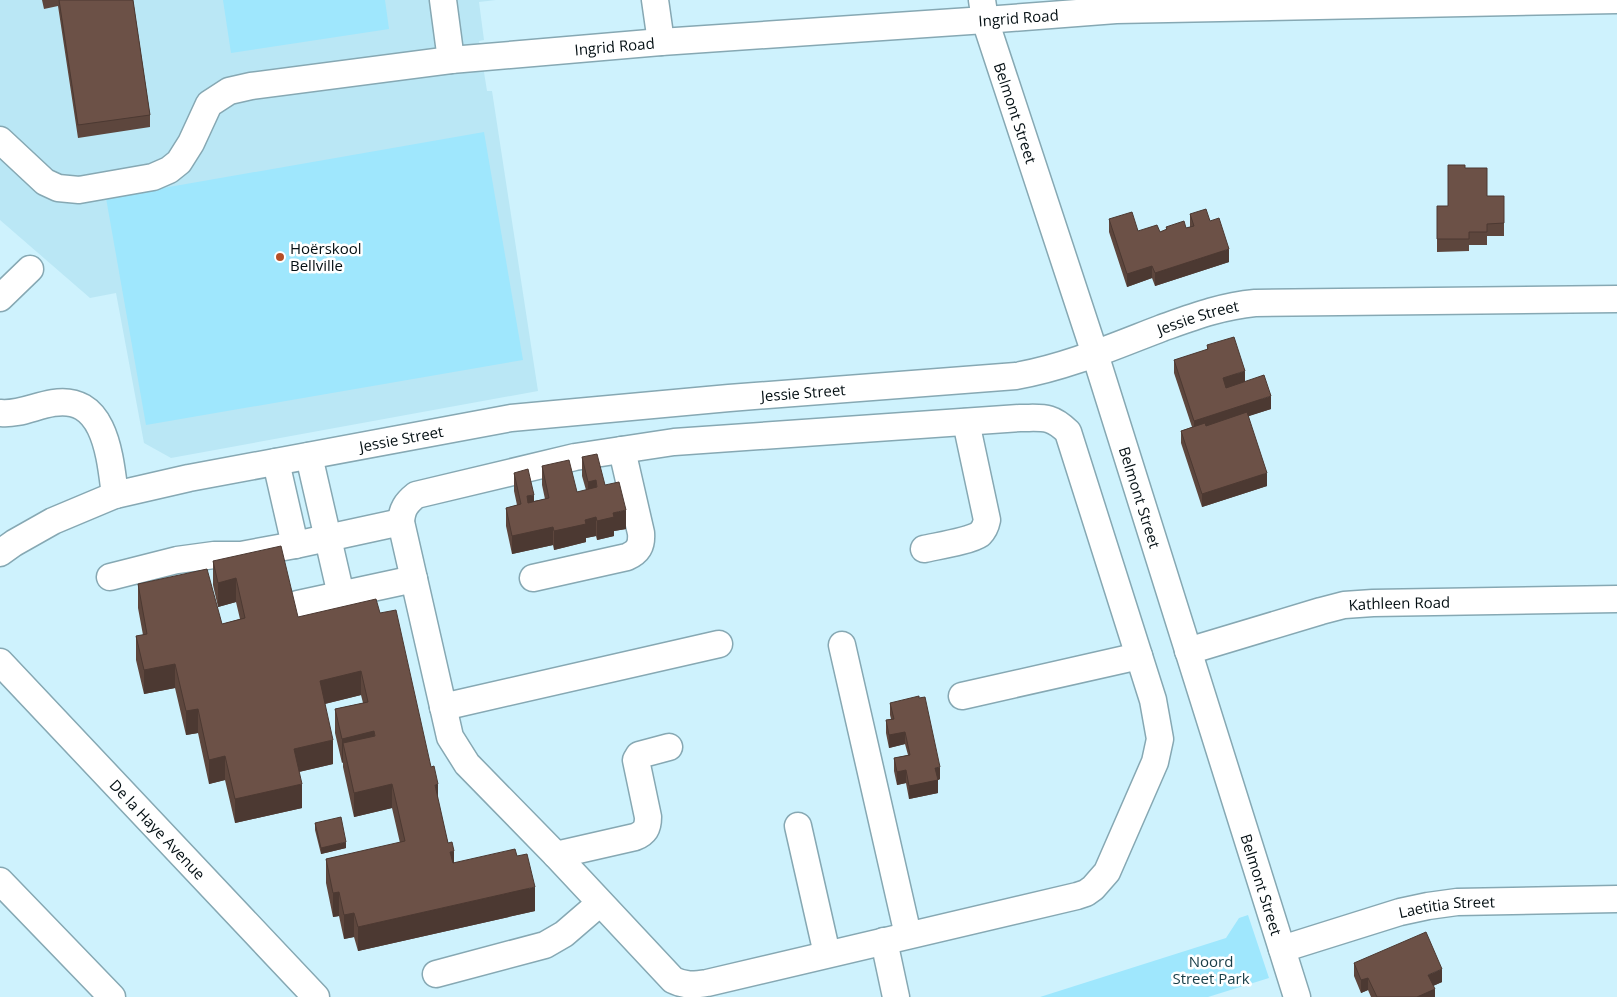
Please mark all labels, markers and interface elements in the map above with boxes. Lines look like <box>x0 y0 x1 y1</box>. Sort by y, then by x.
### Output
street label: Ingrid Road <box>978 4 1059 30</box>
street label: Ingrid Road <box>574 33 655 59</box>
street label: Belmont Street <box>990 60 1042 166</box>
place label: Hoërskool Bellville <box>290 238 362 275</box>
marker: Hoërskool Bellville <box>274 251 286 263</box>
street label: Jessie Street <box>1152 295 1240 340</box>
street label: Jessie Street <box>758 379 846 406</box>
street label: Jessie Street <box>356 421 445 456</box>
street label: Belmont Street <box>1115 444 1165 550</box>
street label: Kathleen Road <box>1348 592 1450 615</box>
street label: De la Haye Avenue <box>106 775 210 884</box>
street label: Belmont Street <box>1236 831 1287 938</box>
street label: Laetitia Street <box>1397 891 1495 922</box>
park label: Noord Street Park <box>1172 951 1250 988</box>

